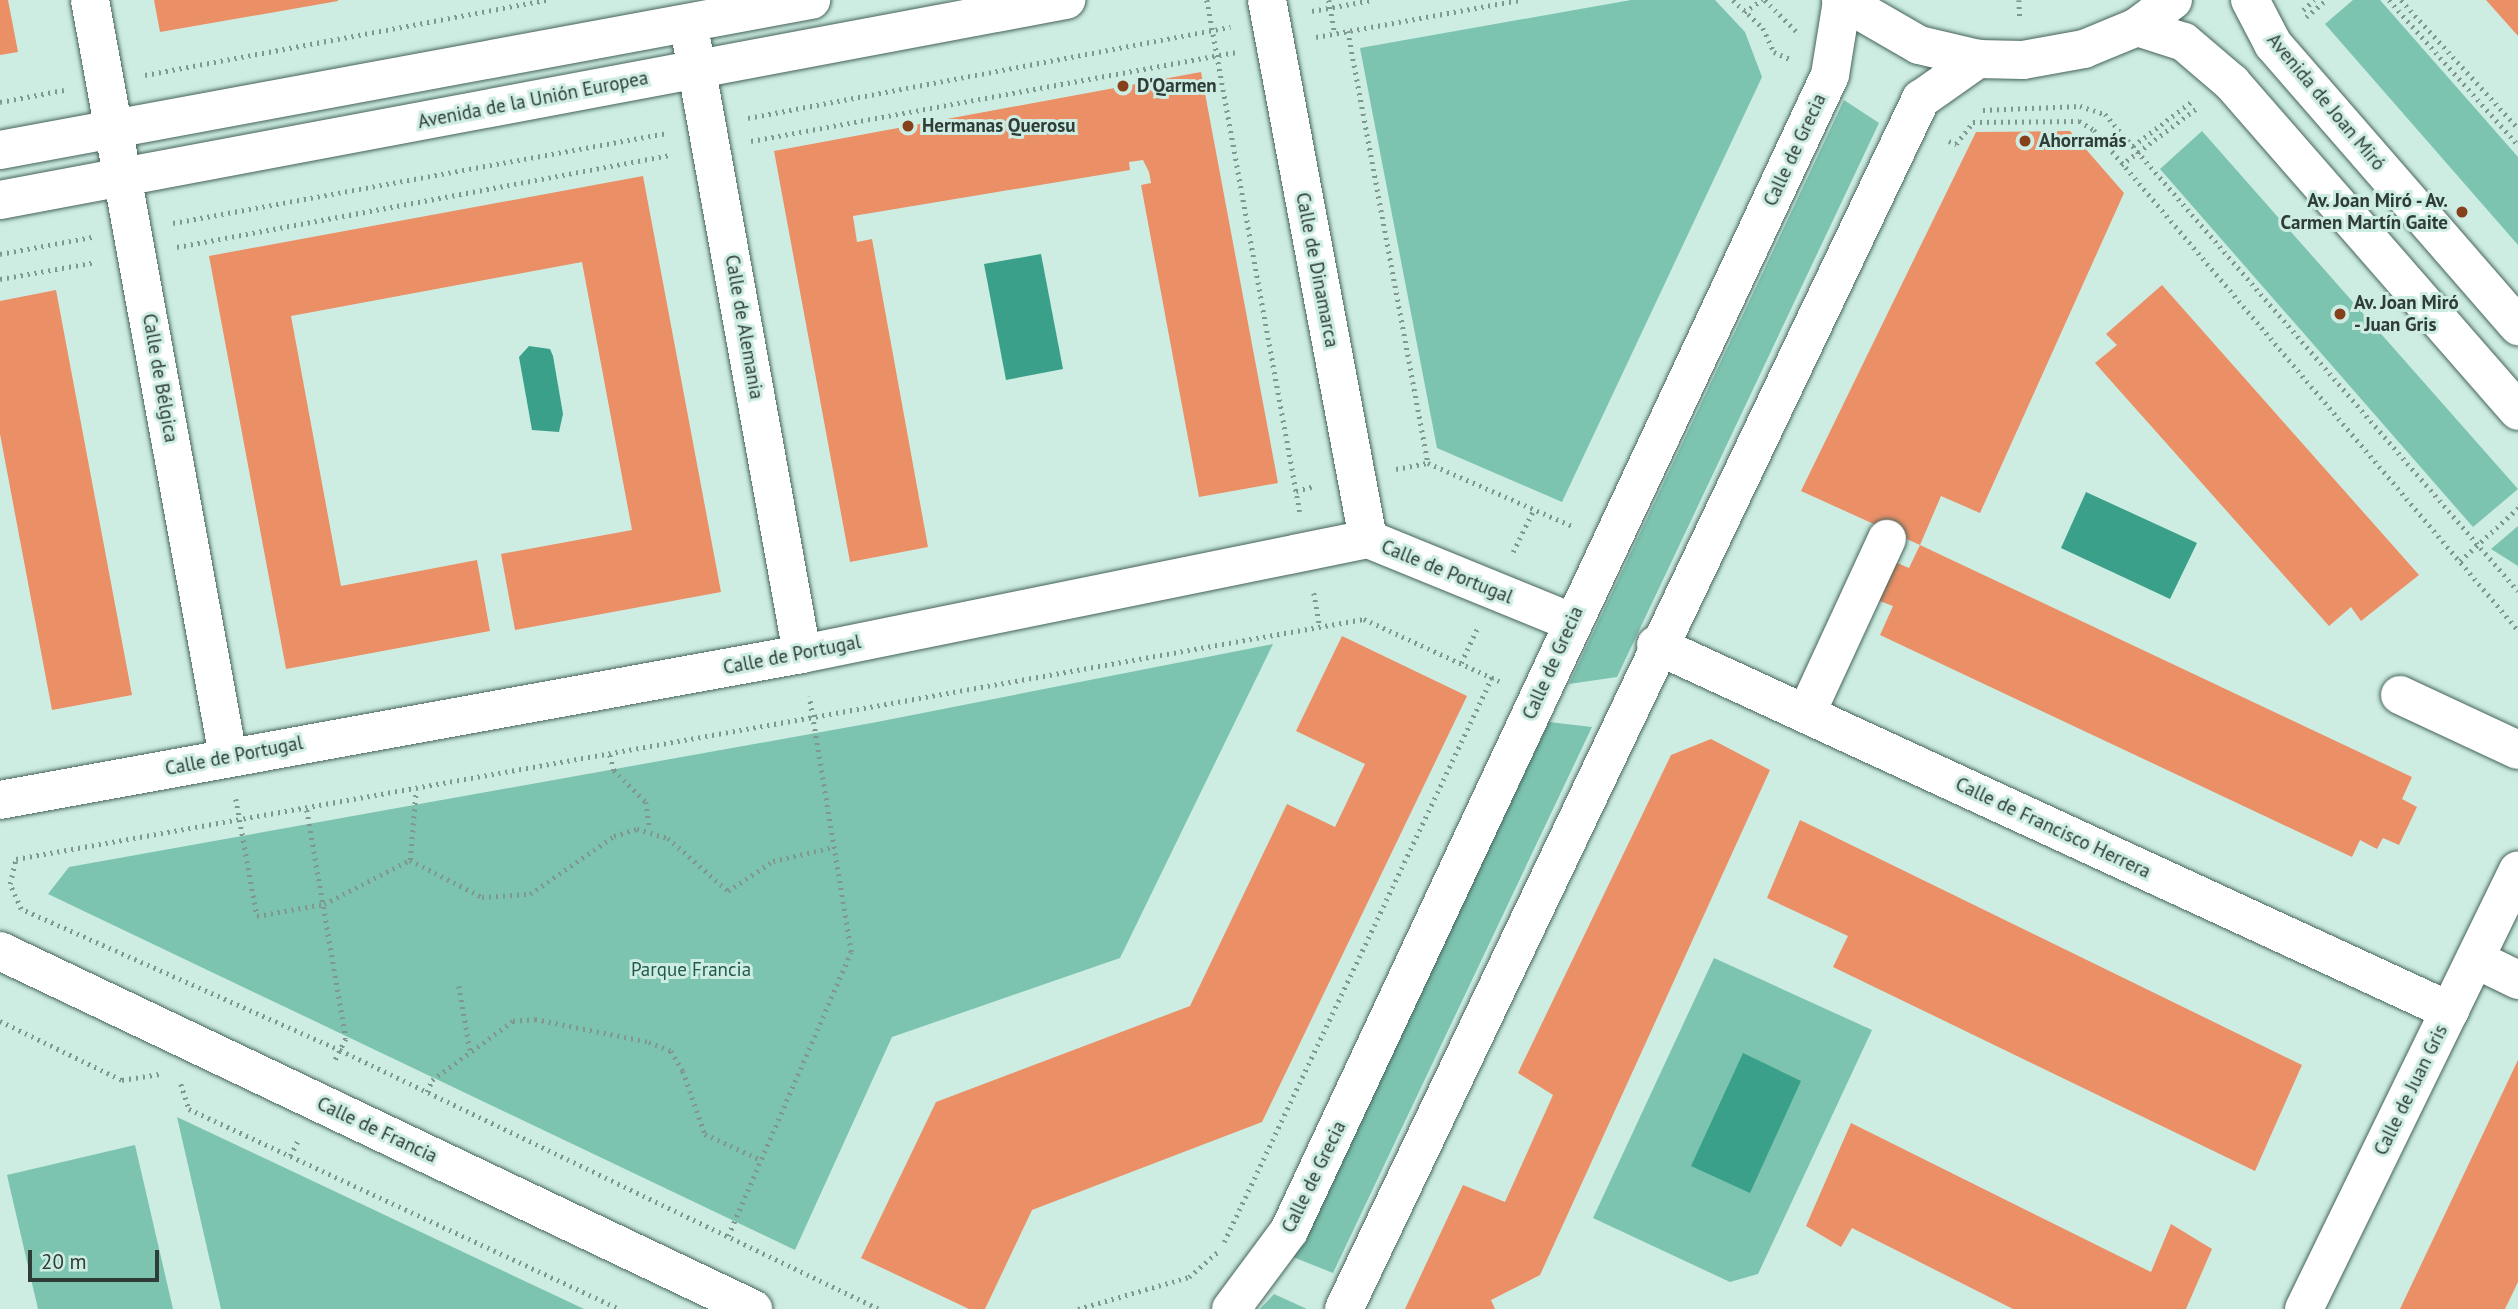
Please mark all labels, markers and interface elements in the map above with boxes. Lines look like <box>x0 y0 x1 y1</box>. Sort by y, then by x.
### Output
street label: Avenida de Joan Miró <box>2262 29 2390 175</box>
street label: Avenida de la Unión Europea <box>416 66 650 134</box>
place label: D'Qarmen <box>1137 75 1217 97</box>
marker: D'Qarmen <box>1115 78 1131 94</box>
street label: Calle de Grecia <box>1759 90 1831 210</box>
place label: Hermanas Querosu <box>922 115 1076 137</box>
marker: Hermanas Querosu <box>900 118 916 134</box>
place label: Ahorramás <box>2039 130 2127 152</box>
marker: Ahorramás <box>2017 133 2033 149</box>
place label: Av. Joan Miró - Av. Carmen Martín Gaite <box>2280 190 2448 234</box>
street label: Calle de Dinamarca <box>1291 191 1343 349</box>
marker: Av. Joan Miró - Av. Carmen Martín Gaite <box>2454 204 2470 220</box>
street label: Calle de Alemania <box>720 253 768 401</box>
place label: Av. Joan Miró - Juan Gris <box>2354 292 2460 336</box>
marker: Av. Joan Miró - Juan Gris <box>2332 306 2348 322</box>
street label: Calle de Bélgica <box>137 312 183 444</box>
street label: Calle de Portugal <box>1378 535 1516 609</box>
street label: Calle de Grecia <box>1518 603 1588 723</box>
street label: Calle de Portugal <box>721 630 863 680</box>
street label: Calle de Portugal <box>163 731 305 781</box>
street label: Calle de Francisco Herrera <box>1952 773 2154 883</box>
park label: Parque Francia <box>631 959 751 981</box>
street label: Calle de Juan Gris <box>2370 1021 2452 1159</box>
street label: Calle de Francia <box>313 1092 441 1168</box>
street label: Calle de Grecia <box>1277 1117 1351 1237</box>
scale bar <box>32 1236 163 1280</box>
text: 20 m <box>41 1248 87 1275</box>

